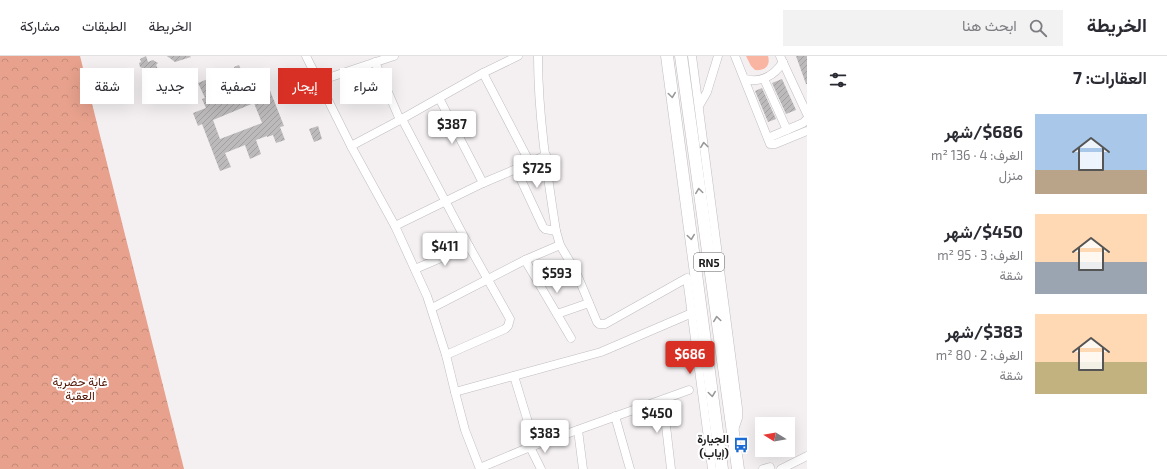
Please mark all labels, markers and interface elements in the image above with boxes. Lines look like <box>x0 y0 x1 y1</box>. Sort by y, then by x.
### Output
search box <box>783 10 1063 46</box>
text: الخريطة <box>1087 13 1147 36</box>
text: ابحث هنا <box>962 16 1017 34</box>
text: مشاركة <box>20 17 60 34</box>
text: الطبقات <box>82 17 126 34</box>
text: الخريطة <box>148 17 192 34</box>
icon: search <box>1027 17 1049 39</box>
text: العقارات: 7 <box>1073 67 1147 87</box>
chip: شقة <box>80 68 134 104</box>
chip: جديد <box>142 68 198 104</box>
chip: تصفية <box>206 68 270 104</box>
chip: إيجار <box>278 68 332 104</box>
chip: شراء <box>340 68 392 104</box>
icon: filters <box>827 69 849 91</box>
one-way arrow <box>667 92 676 98</box>
pin: $387 <box>428 111 476 145</box>
text: $387 <box>437 116 467 132</box>
text: $686/شهر <box>944 121 1023 141</box>
icon: home <box>1067 130 1115 178</box>
one-way arrow <box>700 142 709 148</box>
text: الغرف: 4 · 136 m² <box>931 147 1023 163</box>
pin: $725 <box>513 155 561 189</box>
text: $725 <box>522 160 552 176</box>
text: منزل <box>999 167 1023 183</box>
one-way arrow <box>695 188 704 194</box>
text: $450/شهر <box>944 221 1023 241</box>
icon: home <box>1067 230 1115 278</box>
pin: $411 <box>421 233 469 267</box>
one-way arrow <box>686 234 695 240</box>
text: $411 <box>431 238 459 254</box>
text: الغرف: 3 · 95 m² <box>937 247 1023 263</box>
road number: RN5 <box>694 253 724 271</box>
pin: $593 <box>533 260 581 294</box>
text: $593 <box>542 265 572 281</box>
text: شقة <box>1000 267 1023 283</box>
one-way arrow <box>713 316 722 322</box>
text: $383/شهر <box>945 321 1023 341</box>
icon: home <box>1067 330 1115 378</box>
pin: $686 <box>666 341 714 375</box>
text: $686 <box>675 346 705 362</box>
text: الغرف: 2 · 80 m² <box>936 347 1023 363</box>
text: شقة <box>1000 367 1023 383</box>
park label: غابة حضرية العقبة <box>53 374 107 403</box>
one-way arrow <box>707 391 716 397</box>
pin: $450 <box>633 400 681 434</box>
text: $450 <box>641 405 673 421</box>
north arrow <box>755 417 795 457</box>
map controls <box>755 417 795 457</box>
pin: $383 <box>521 420 569 454</box>
text: $383 <box>530 425 560 441</box>
place label: الجيارة (إياب) <box>697 431 729 461</box>
bus stop icon: الجيارة (إياب) <box>732 436 750 454</box>

